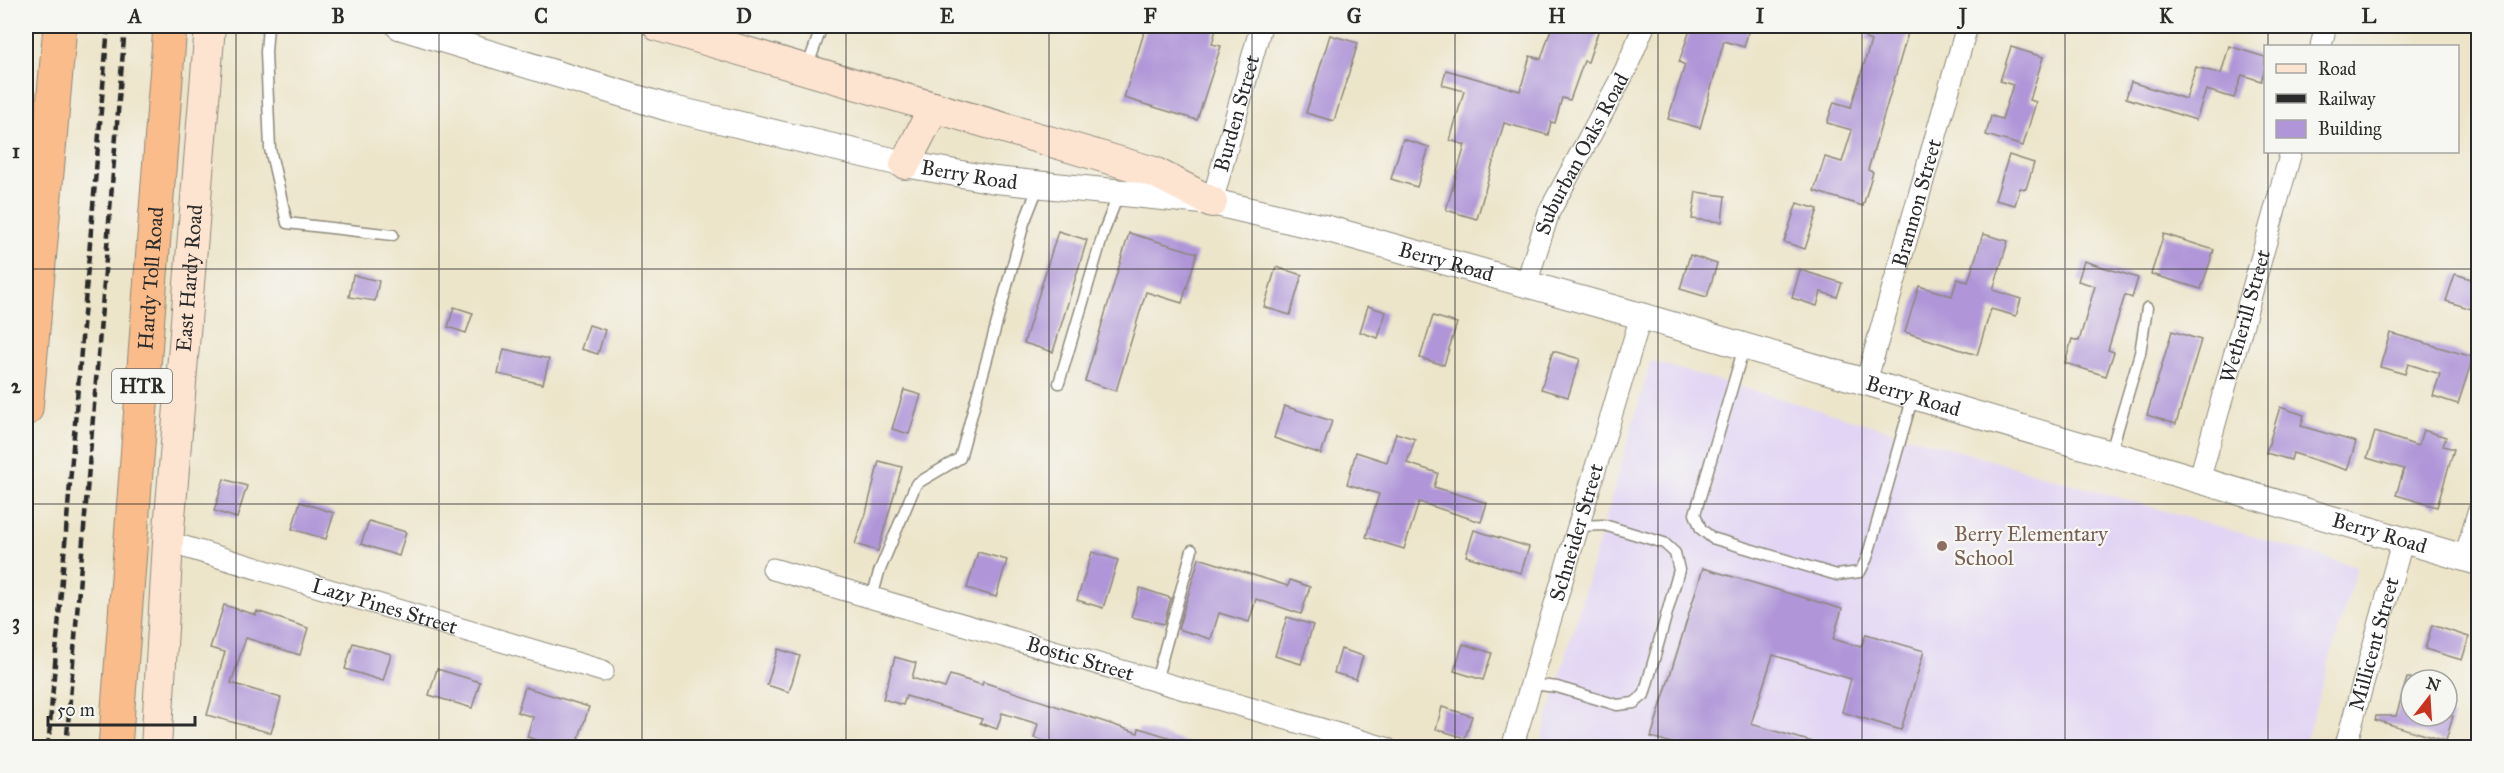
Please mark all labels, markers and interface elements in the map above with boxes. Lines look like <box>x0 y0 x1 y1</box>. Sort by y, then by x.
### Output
text: A <box>126 4 142 28</box>
text: B <box>331 4 345 28</box>
text: C <box>534 4 548 28</box>
text: D <box>736 4 752 28</box>
text: E <box>940 4 955 28</box>
text: F <box>1143 4 1157 28</box>
text: G <box>1347 4 1362 28</box>
text: H <box>1548 4 1566 28</box>
text: I <box>1756 4 1765 28</box>
text: J <box>1956 4 1968 30</box>
text: K <box>2159 4 2174 28</box>
text: L <box>2362 4 2377 28</box>
legend <box>2264 45 2459 153</box>
street label: Burden Street <box>1208 51 1265 175</box>
text: Road <box>2318 58 2356 80</box>
street label: Suburban Oaks Road <box>1530 68 1635 238</box>
text: Railway <box>2318 88 2376 110</box>
text: Building <box>2318 118 2382 141</box>
street label: Brannon Street <box>1886 135 1947 270</box>
text: 1 <box>12 139 20 163</box>
street label: Berry Road <box>919 154 1019 195</box>
street label: East Hardy Road <box>171 203 208 353</box>
street label: Hardy Toll Road <box>132 205 169 351</box>
street label: Berry Road <box>1396 236 1497 287</box>
street label: Wetherill Street <box>2214 246 2276 386</box>
road number: HTR <box>112 369 172 403</box>
street label: Berry Road <box>1863 370 1964 422</box>
text: 2 <box>11 374 22 398</box>
street label: Schneider Street <box>1544 460 1609 604</box>
street label: Berry Road <box>2329 507 2430 559</box>
place label: Berry Elementary School <box>1954 521 2109 571</box>
marker: Berry Elementary School <box>1935 539 1949 553</box>
street label: Lazy Pines Street <box>309 572 461 640</box>
street label: Millicent Street <box>2343 574 2405 714</box>
text: 3 <box>12 610 20 635</box>
street label: Bostic Street <box>1023 631 1138 687</box>
north arrow <box>2399 668 2459 728</box>
text: N <box>2424 673 2443 695</box>
scale bar <box>48 689 195 727</box>
text: 50 m <box>57 699 95 721</box>

